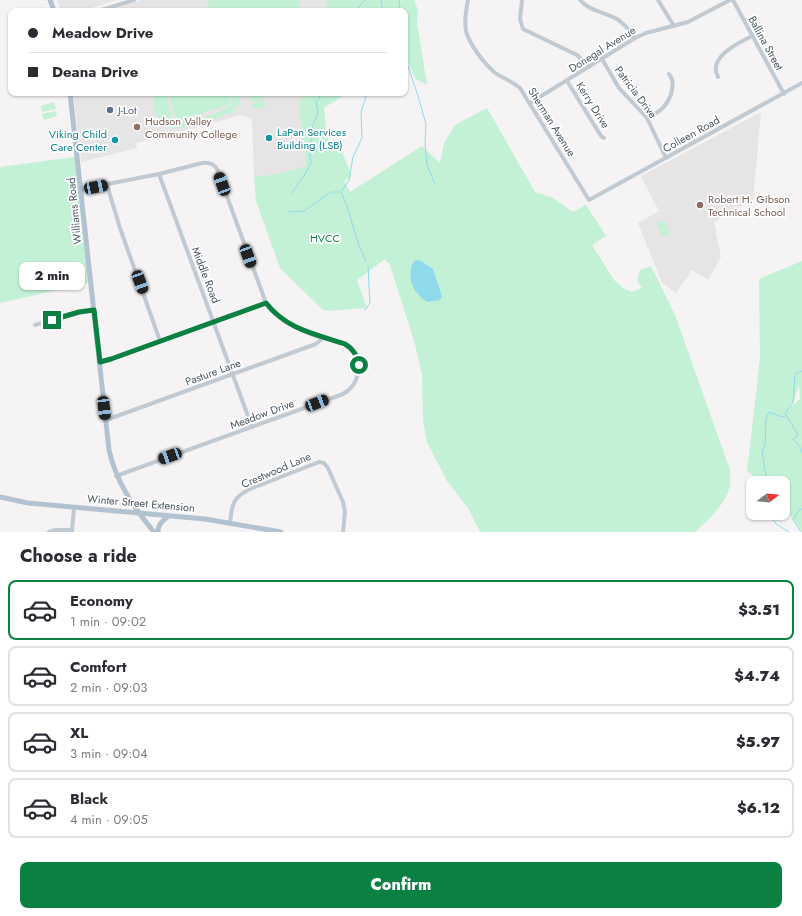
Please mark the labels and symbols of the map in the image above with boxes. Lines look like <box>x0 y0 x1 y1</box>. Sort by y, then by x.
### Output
street label: Ballina Street <box>744 13 788 73</box>
street label: Donegal Avenue <box>565 22 639 76</box>
street label: Patricia Drive <box>611 63 661 122</box>
street label: Kerry Drive <box>572 79 614 132</box>
street label: Sherman Avenue <box>524 84 580 160</box>
place label: J-Lot <box>116 102 137 118</box>
marker: J-Lot <box>105 105 115 115</box>
street label: Colleen Road <box>660 112 722 156</box>
place label: Hudson Valley Community College <box>145 113 237 142</box>
marker: Hudson Valley Community College <box>132 122 142 132</box>
place label: LaPan Services Building (LSB) <box>277 124 347 153</box>
place label: Viking Child Care Center <box>49 126 107 155</box>
marker: LaPan Services Building (LSB) <box>264 133 274 143</box>
marker: Viking Child Care Center <box>110 135 120 145</box>
car <box>212 171 232 197</box>
street label: Williams Road <box>63 177 85 245</box>
car <box>83 179 109 195</box>
place label: Robert H. Gibson Technical School <box>708 191 790 220</box>
marker: Robert H. Gibson Technical School <box>695 200 705 210</box>
park label: HVCC <box>310 230 340 246</box>
car <box>238 243 258 269</box>
street label: Middle Road <box>188 244 224 306</box>
callout: 2 min <box>19 262 85 290</box>
car <box>130 269 150 295</box>
route end <box>43 311 61 329</box>
street label: Pasture Lane <box>183 354 243 389</box>
route start <box>350 356 368 374</box>
car <box>304 393 330 413</box>
car <box>97 395 111 421</box>
street label: Meadow Drive <box>228 395 297 433</box>
car <box>157 446 183 466</box>
street label: Crestwood Lane <box>239 448 314 492</box>
north arrow <box>746 476 790 520</box>
street label: Winter Street Extension <box>86 490 196 516</box>

